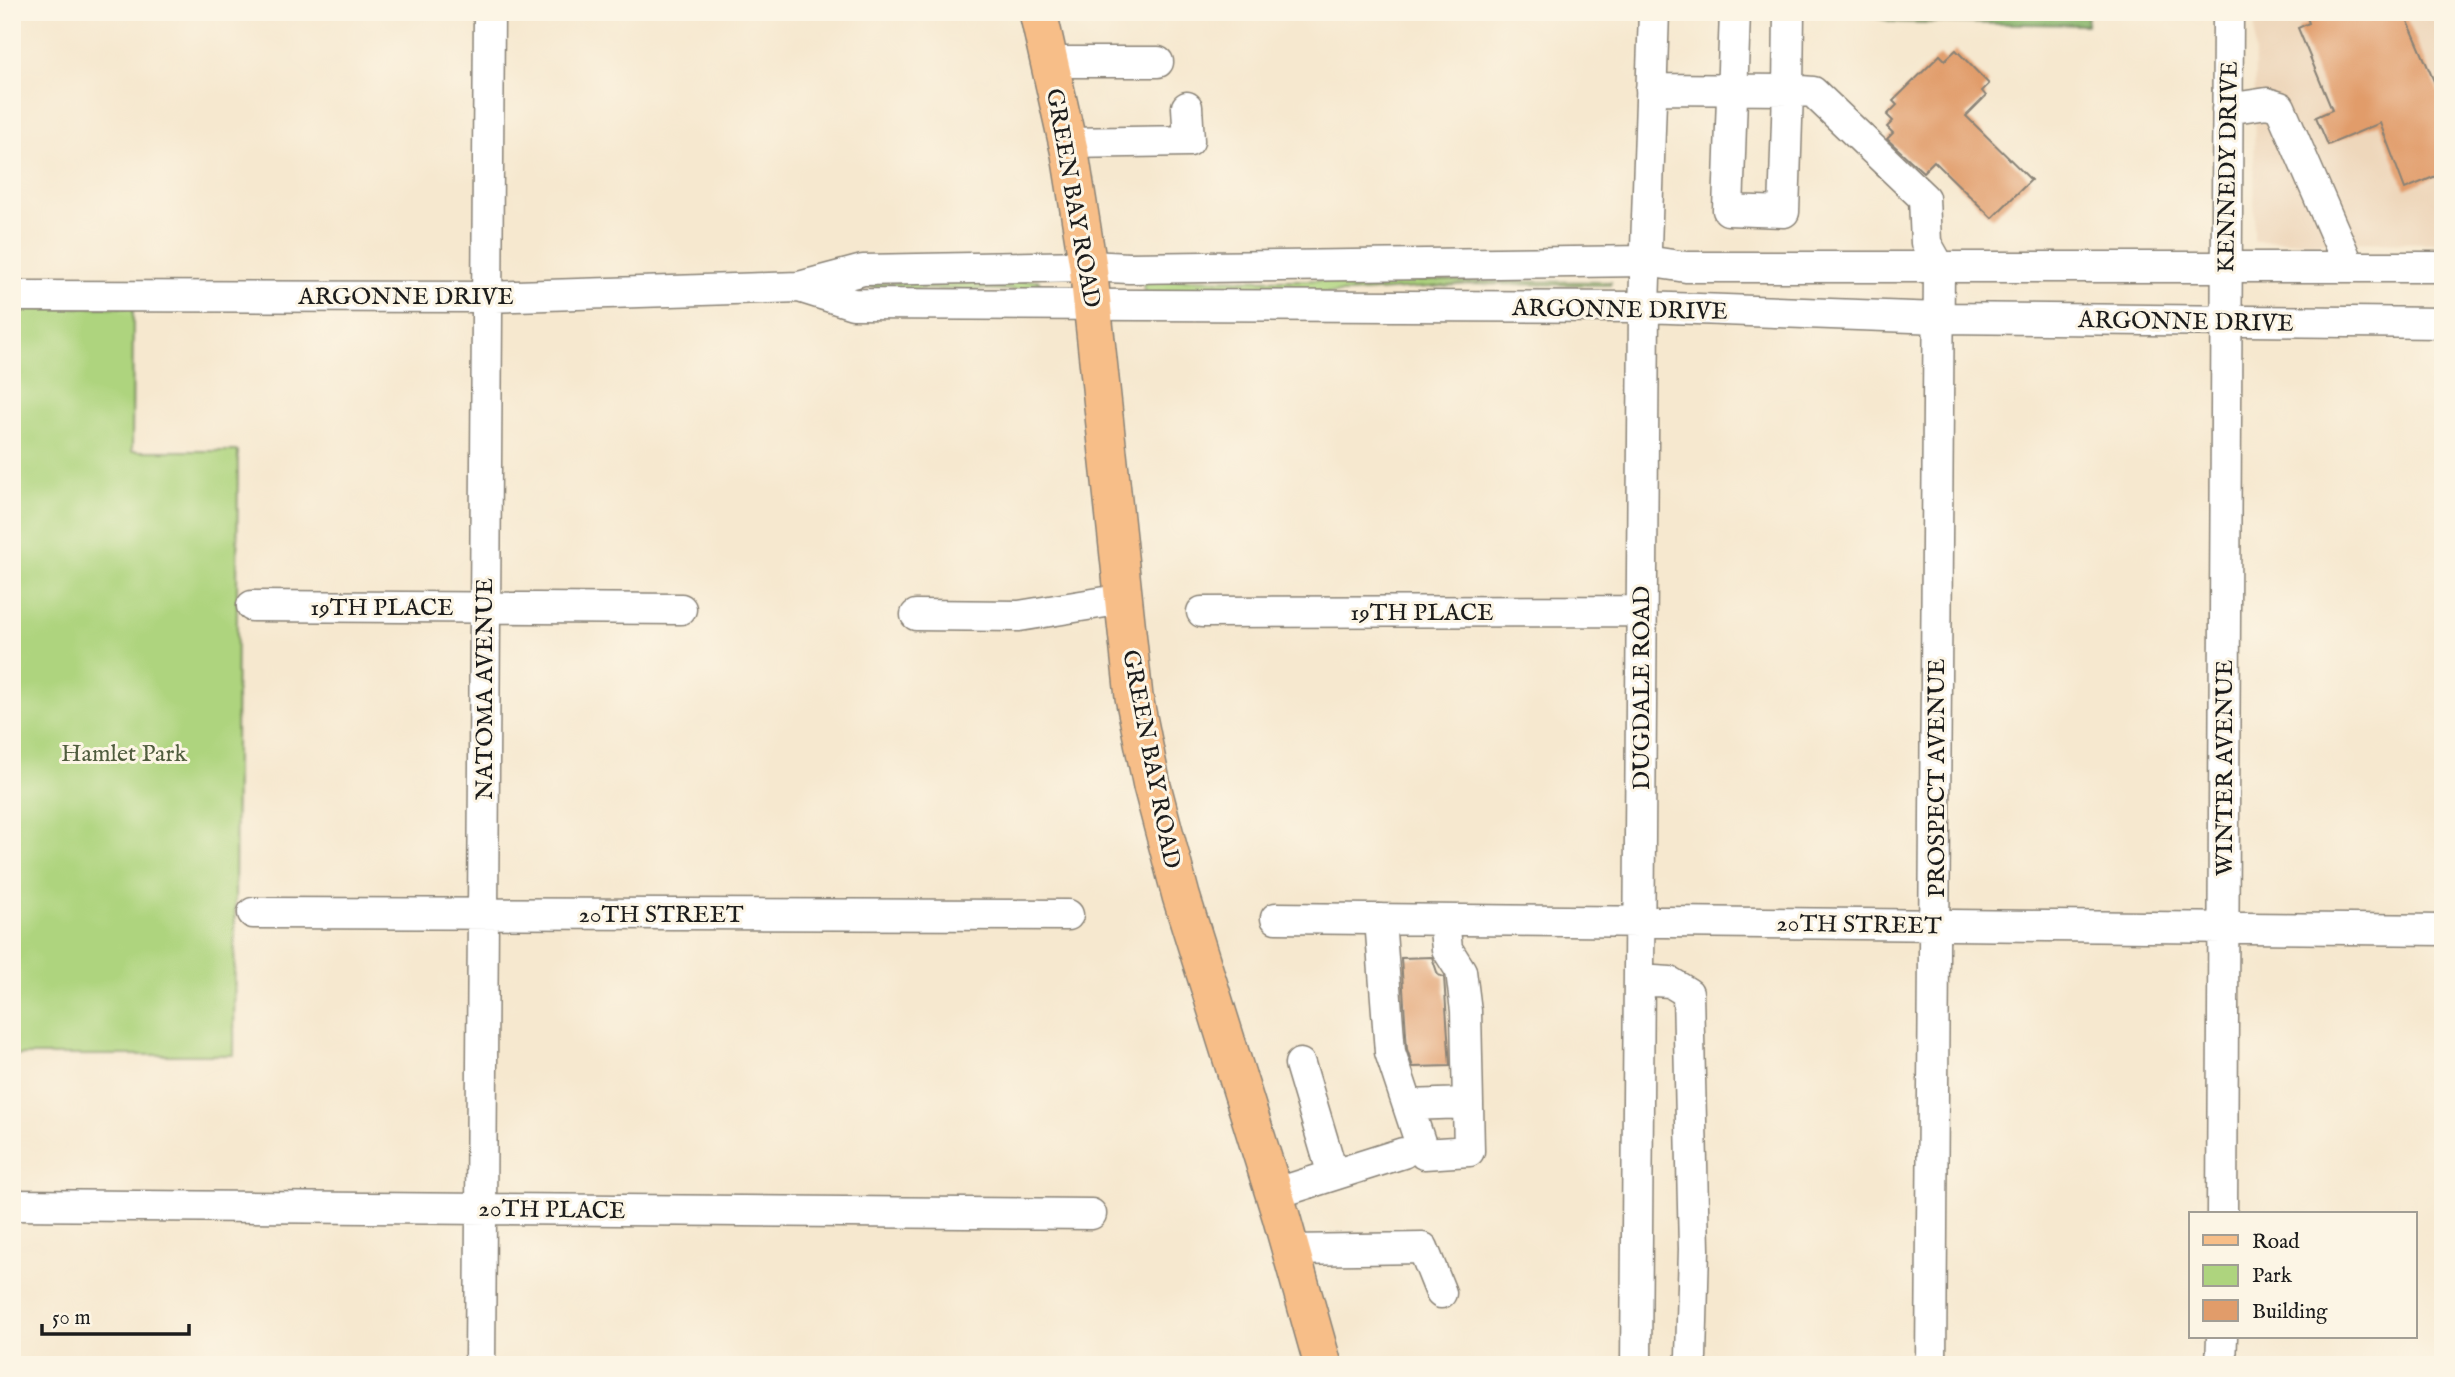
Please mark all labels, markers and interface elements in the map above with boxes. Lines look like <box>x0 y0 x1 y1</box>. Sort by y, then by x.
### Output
street label: KENNEDY DRIVE <box>2211 61 2246 273</box>
street label: GREEN BAY ROAD <box>1038 86 1107 310</box>
street label: ARGONNE DRIVE <box>297 282 514 313</box>
street label: ARGONNE DRIVE <box>1511 293 1728 328</box>
street label: ARGONNE DRIVE <box>2077 305 2294 340</box>
street label: NATOMA AVENUE <box>470 578 501 800</box>
street label: DUGDALE ROAD <box>1627 586 1658 790</box>
street label: 19TH PLACE <box>310 593 454 624</box>
street label: 19TH PLACE <box>1350 598 1494 629</box>
street label: GREEN BAY ROAD <box>1114 647 1187 871</box>
street label: PROSPECT AVENUE <box>1922 658 1953 898</box>
street label: WINTER AVENUE <box>2210 660 2241 876</box>
park label: Hamlet Park <box>61 739 187 770</box>
street label: 20TH STREET <box>578 900 744 931</box>
street label: 20TH STREET <box>1776 909 1942 942</box>
street label: 20TH PLACE <box>478 1194 626 1227</box>
legend <box>2189 1212 2416 1338</box>
text: Road <box>2252 1229 2300 1256</box>
text: Park <box>2252 1263 2293 1290</box>
scale bar <box>42 1293 189 1337</box>
text: Building <box>2252 1299 2328 1326</box>
text: 50 m <box>52 1305 91 1332</box>

